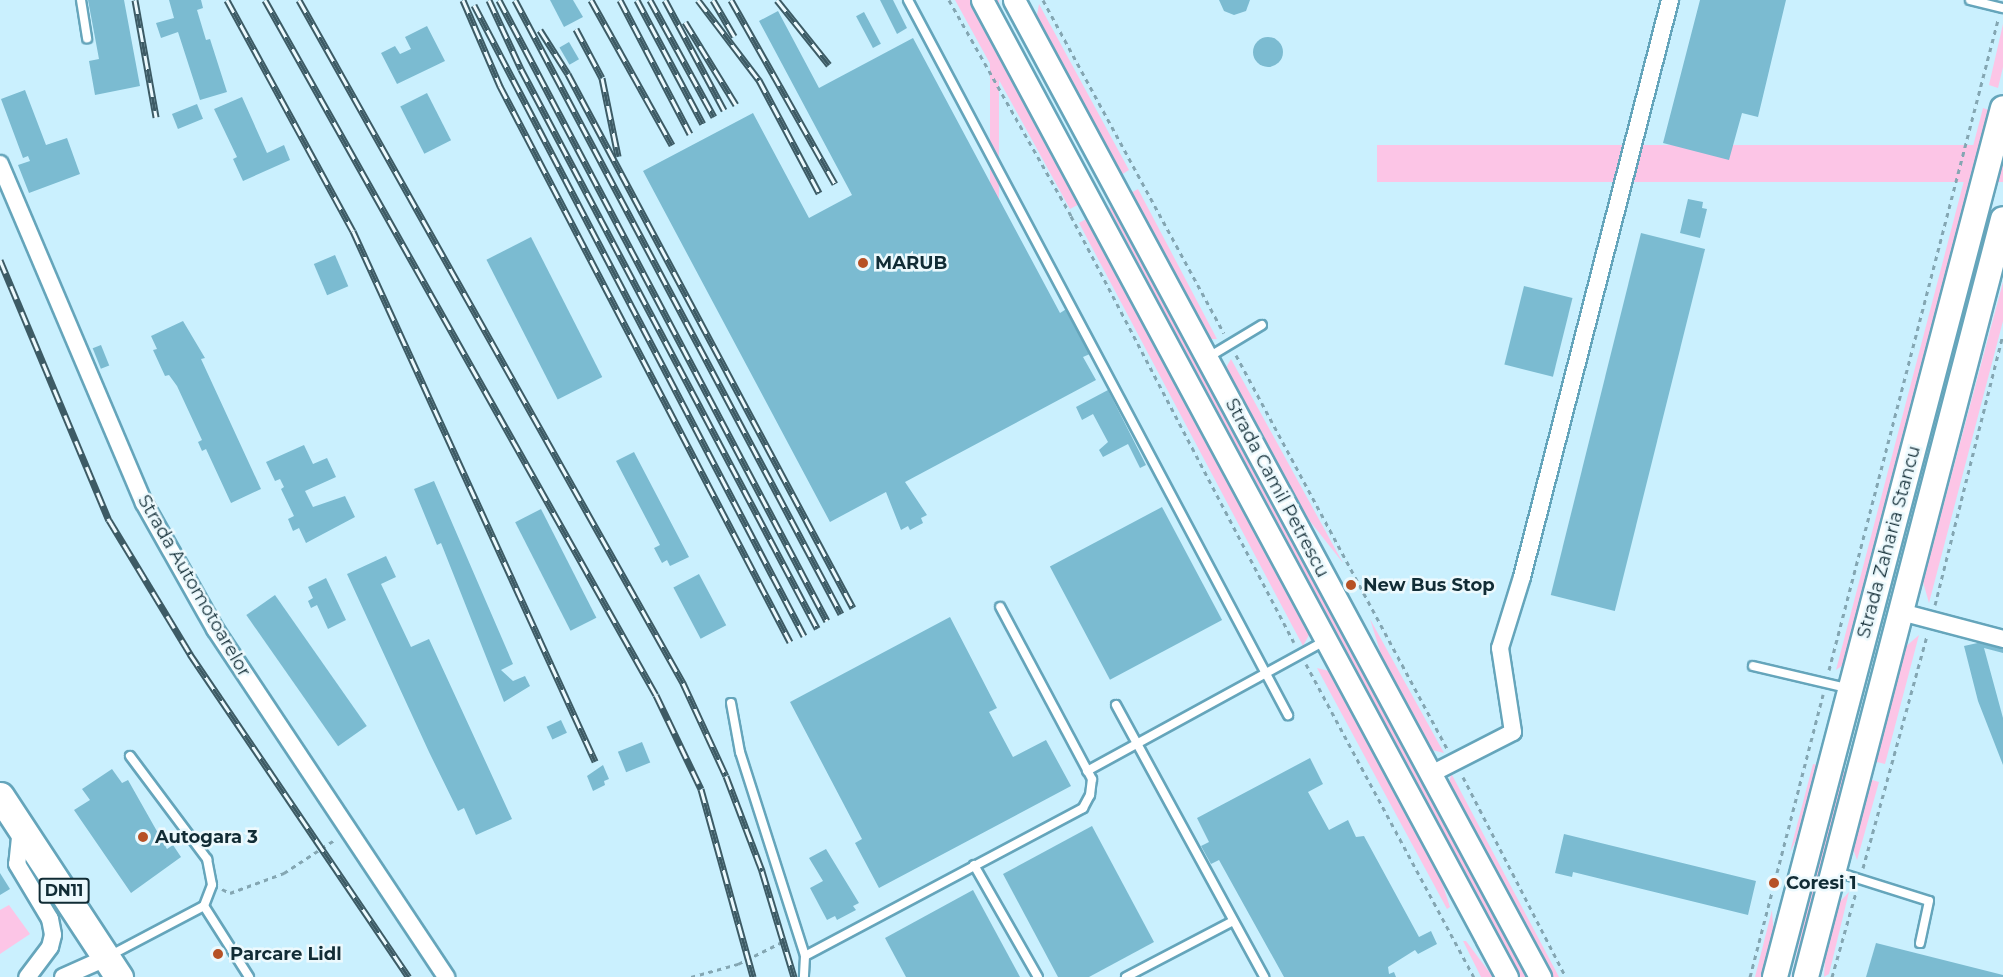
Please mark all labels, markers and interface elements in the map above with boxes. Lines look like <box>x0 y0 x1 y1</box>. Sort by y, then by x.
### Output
place label: MARUB <box>875 252 947 274</box>
marker: MARUB <box>856 256 870 270</box>
street label: Strada Camil Petrescu <box>1221 395 1333 581</box>
street label: Strada Zaharia Stancu <box>1853 443 1925 641</box>
street label: Strada Automotoarelor <box>133 491 255 681</box>
place label: New Bus Stop <box>1363 574 1495 596</box>
marker: New Bus Stop <box>1344 578 1358 592</box>
place label: Autogara 3 <box>155 826 258 848</box>
marker: Autogara 3 <box>136 830 150 844</box>
place label: Coresi 1 <box>1786 872 1857 894</box>
marker: Coresi 1 <box>1767 876 1781 890</box>
road number: DN11 <box>38 878 90 904</box>
place label: Parcare Lidl <box>230 943 342 965</box>
marker: Parcare Lidl <box>211 947 225 961</box>

